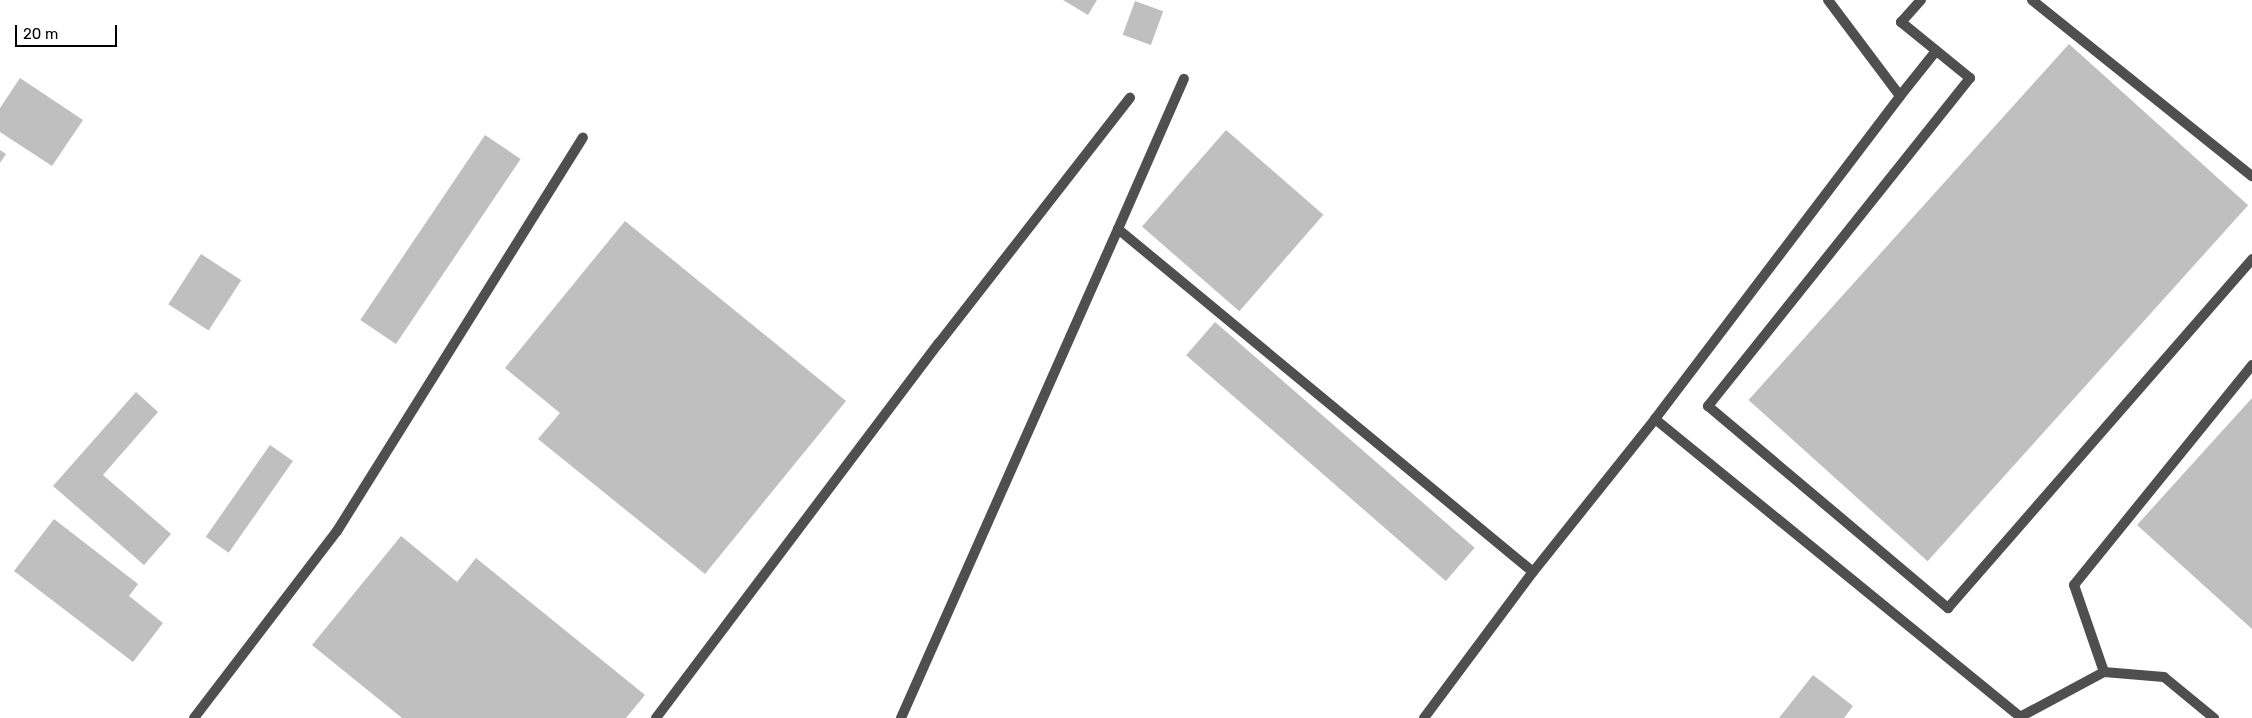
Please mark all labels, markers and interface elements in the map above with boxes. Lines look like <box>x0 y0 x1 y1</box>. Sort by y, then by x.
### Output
scale bar <box>18 15 120 47</box>
text: 20 m <box>23 25 58 43</box>

